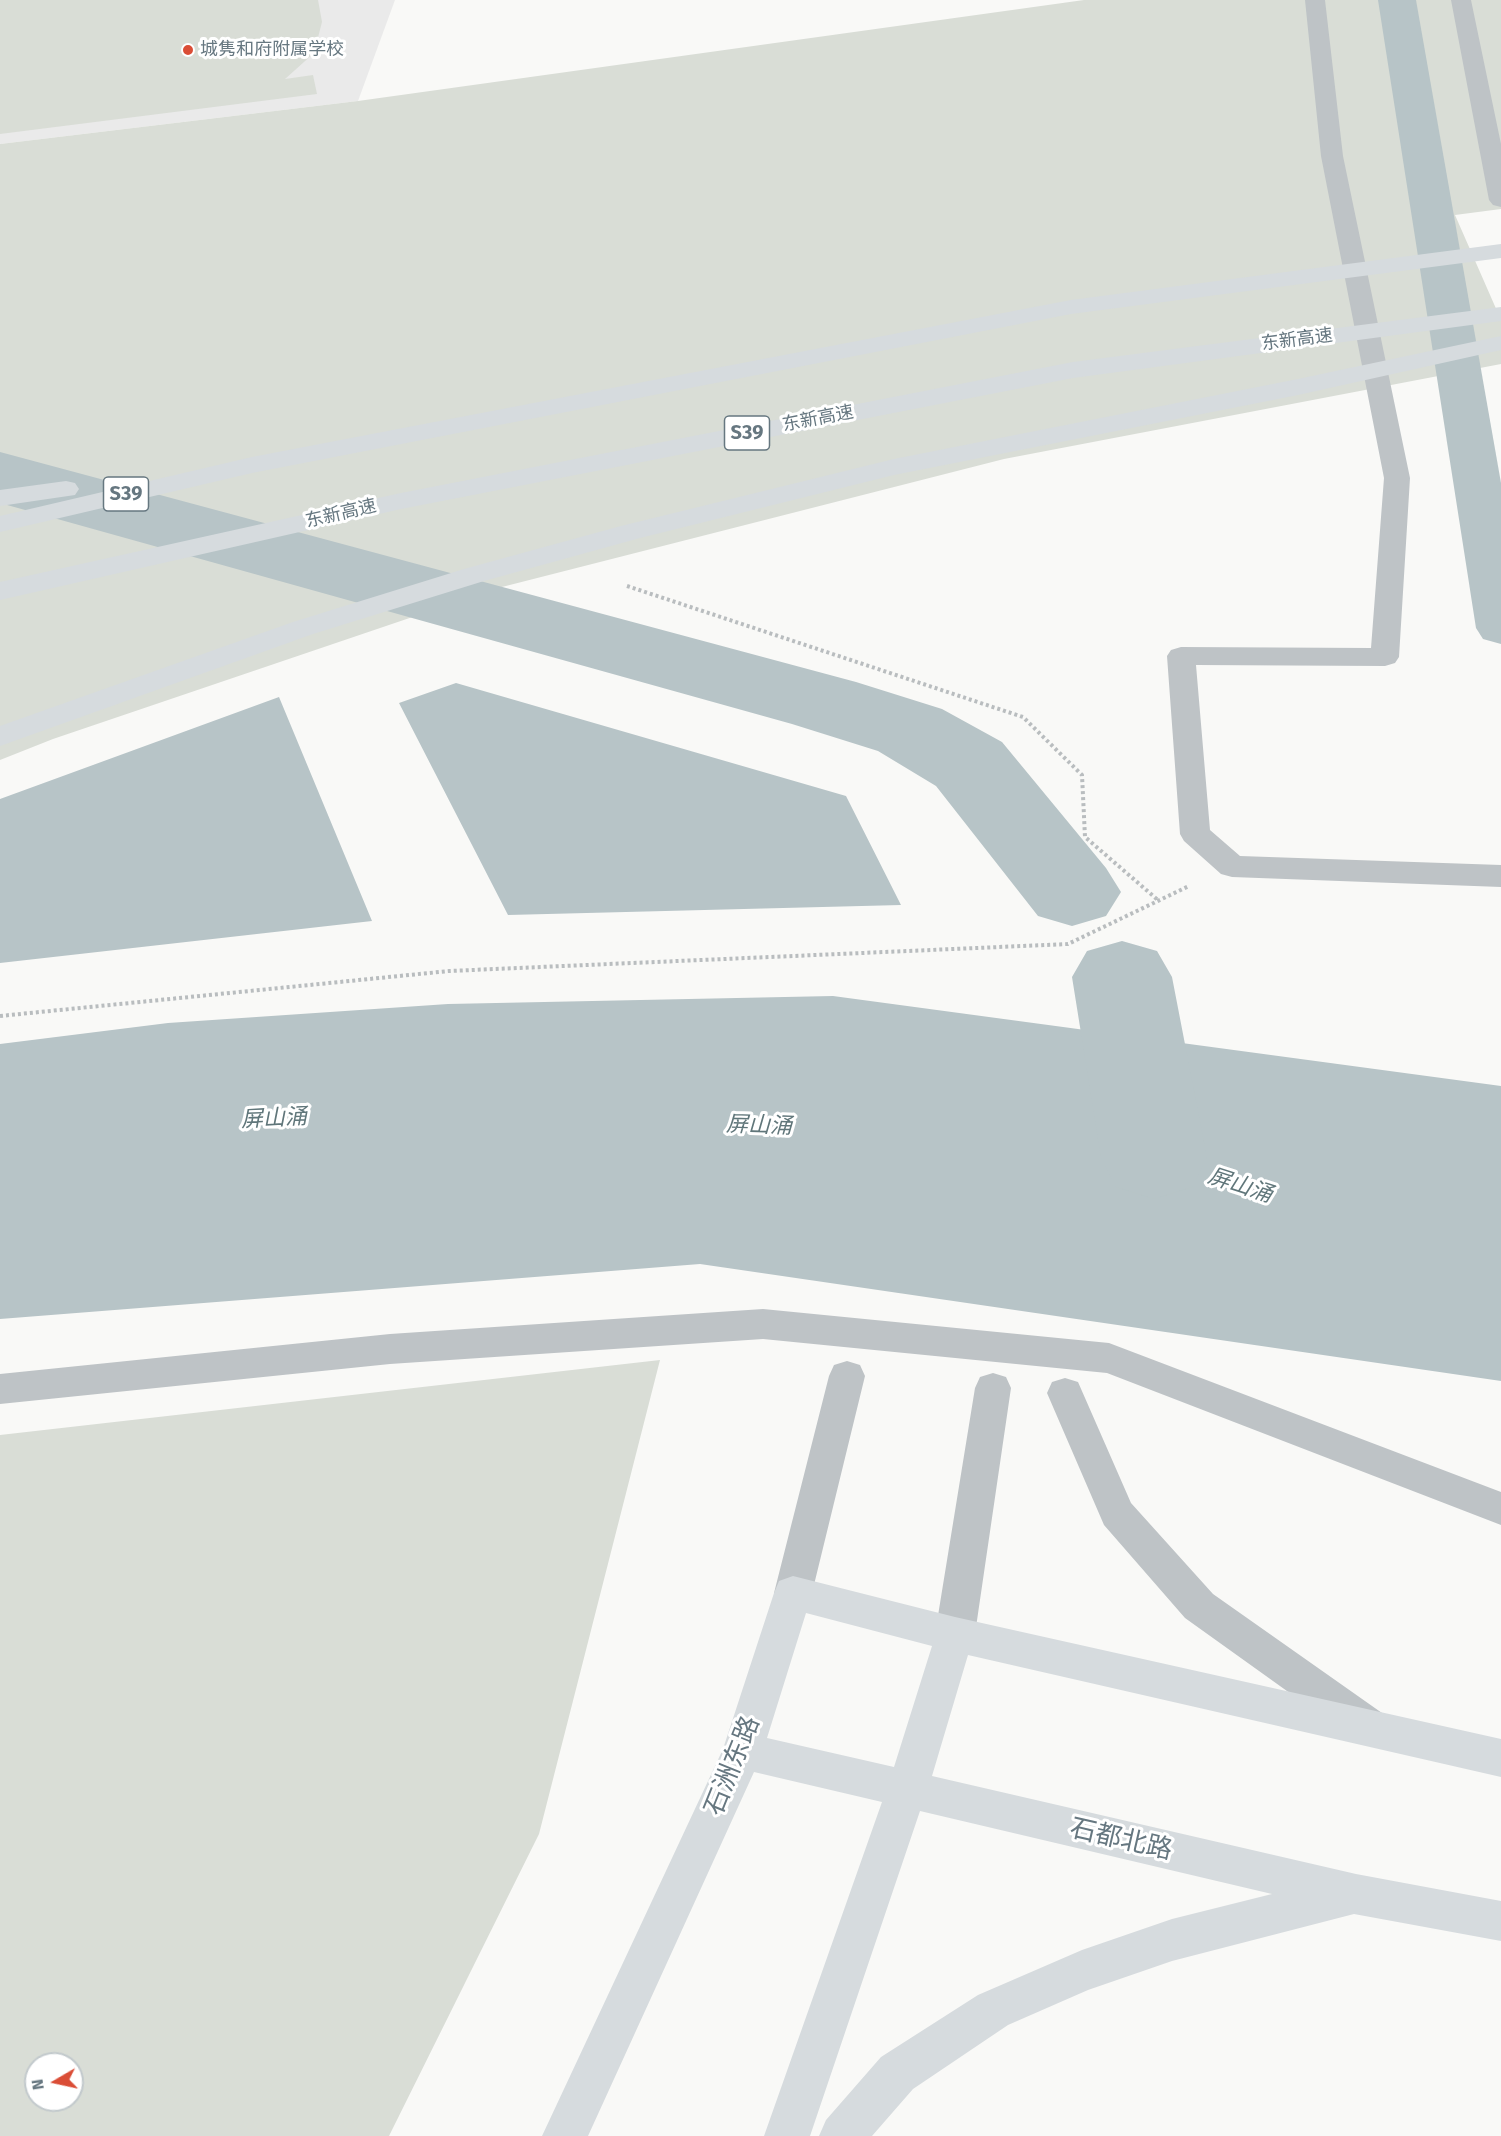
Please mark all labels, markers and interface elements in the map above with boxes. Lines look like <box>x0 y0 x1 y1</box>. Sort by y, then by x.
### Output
place label: 城隽和府附属学校 <box>200 39 344 61</box>
marker: 城隽和府附属学校 <box>181 43 195 57</box>
street label: 东新高速 <box>1260 325 1334 355</box>
street label: 东新高速 <box>781 402 855 436</box>
road number: S39 <box>724 416 770 450</box>
road number: S39 <box>104 477 148 511</box>
street label: 东新高速 <box>303 495 379 533</box>
water label: 屏山涌 <box>240 1104 308 1134</box>
water label: 屏山涌 <box>726 1112 792 1140</box>
water label: 屏山涌 <box>1205 1163 1275 1209</box>
street label: 石洲东路 <box>699 1712 767 1820</box>
street label: 石都北路 <box>1067 1813 1175 1867</box>
north arrow <box>24 2052 84 2112</box>
text: N <box>27 2078 48 2091</box>

